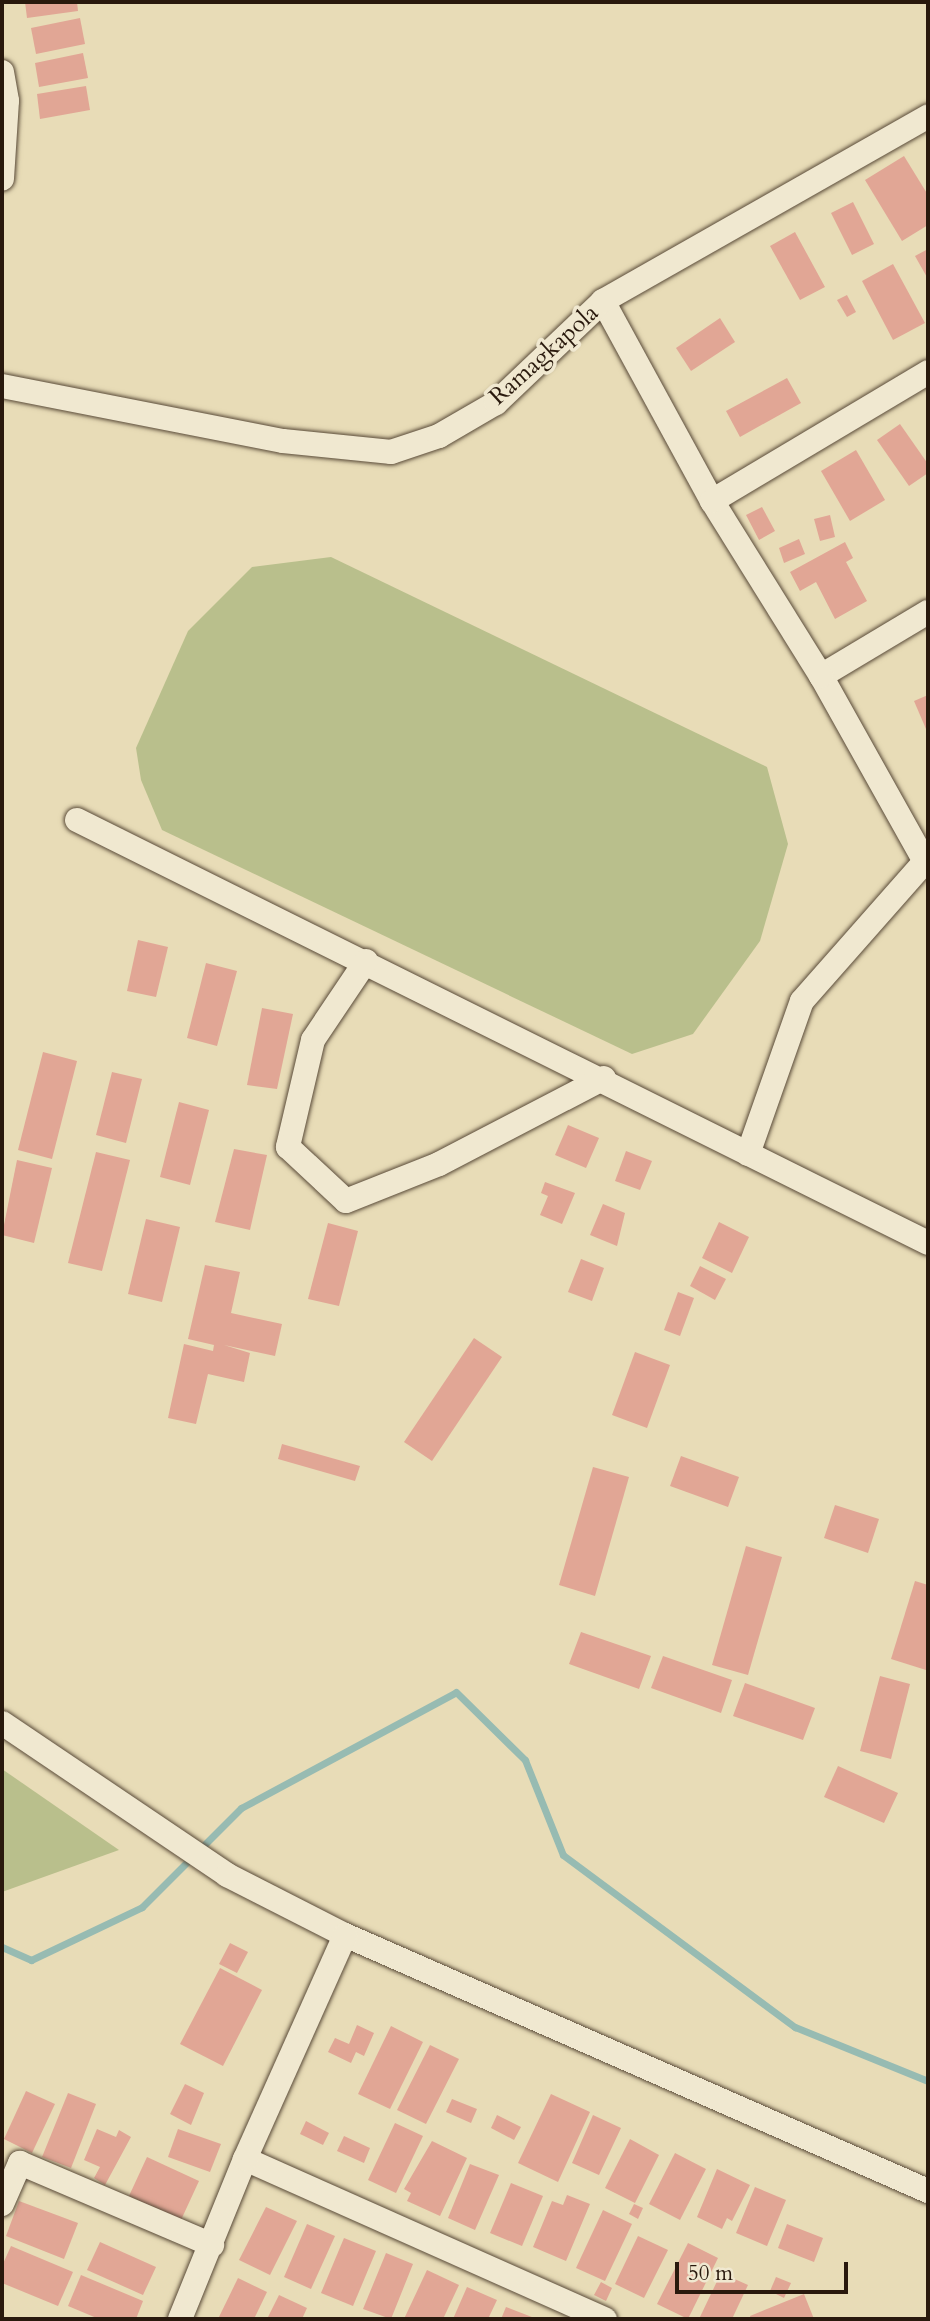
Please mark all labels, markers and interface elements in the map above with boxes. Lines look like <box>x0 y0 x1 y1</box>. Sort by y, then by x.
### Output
street label: Ramagkapola <box>484 299 604 411</box>
scale bar <box>678 2248 851 2292</box>
text: 50 m <box>688 2259 733 2288</box>

